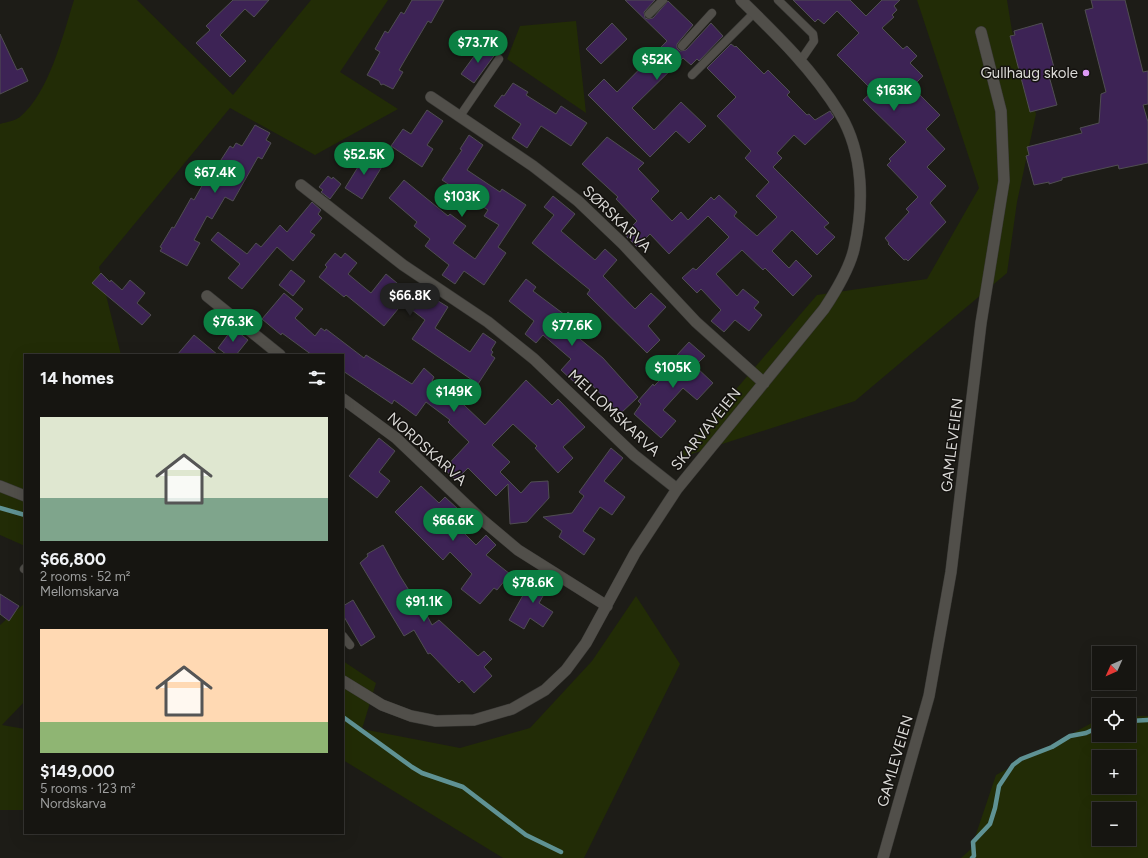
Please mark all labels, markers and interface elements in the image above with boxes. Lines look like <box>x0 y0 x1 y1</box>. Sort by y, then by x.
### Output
pin: $73.7K <box>445 30 511 64</box>
text: $73.7K <box>458 35 498 50</box>
pin: $52K <box>633 47 681 81</box>
text: $52K <box>642 52 672 67</box>
place label: Gullhaug skole <box>980 64 1078 82</box>
marker: Gullhaug skole <box>1081 68 1091 78</box>
pin: $163K <box>866 78 922 112</box>
text: $163K <box>876 83 912 98</box>
pin: $52.5K <box>331 142 397 176</box>
text: $52.5K <box>343 147 385 162</box>
pin: $67.4K <box>182 160 248 194</box>
text: $67.4K <box>194 165 236 180</box>
street label: SØRSKARVA <box>579 182 655 256</box>
pin: $103K <box>434 184 490 218</box>
text: $103K <box>444 189 481 204</box>
pin: $66.8K <box>377 283 443 317</box>
text: $66.8K <box>389 288 431 303</box>
pin: $76.3K <box>200 309 266 343</box>
pin: $77.6K <box>539 313 605 347</box>
text: $76.3K <box>212 314 254 329</box>
text: $77.6K <box>551 318 593 333</box>
pin: $105K <box>645 355 701 389</box>
text: $105K <box>654 360 692 375</box>
street label: MELLOMSKARVA <box>564 366 664 460</box>
icon: filters <box>306 367 328 389</box>
text: 14 homes <box>40 368 114 388</box>
pin: $149K <box>426 379 482 413</box>
text: $149K <box>435 384 473 399</box>
street label: SKARVAVEIEN <box>667 384 745 474</box>
street label: GAMLEVEIEN <box>937 397 967 493</box>
street label: NORDSKARVA <box>384 409 470 489</box>
icon: home <box>148 443 220 515</box>
pin: $66.6K <box>420 508 486 542</box>
text: $66.6K <box>432 513 474 528</box>
text: $66,800 <box>40 549 106 569</box>
text: 2 rooms · 52 m² <box>40 569 131 584</box>
pin: $78.6K <box>500 570 566 604</box>
text: $78.6K <box>512 575 554 590</box>
text: Mellomskarva <box>40 584 119 599</box>
pin: $91.1K <box>391 589 457 623</box>
text: $91.1K <box>405 594 443 609</box>
north arrow <box>1092 646 1136 690</box>
map controls <box>1092 646 1136 846</box>
icon: home <box>148 655 220 727</box>
button: locate <box>1092 698 1136 742</box>
street label: GAMLEVEIEN <box>873 713 917 809</box>
button: + <box>1092 750 1136 794</box>
text: $149,000 <box>40 761 115 781</box>
text: 5 rooms · 123 m² <box>40 781 136 796</box>
text: Nordskarva <box>40 796 106 811</box>
button: − <box>1092 802 1136 846</box>

